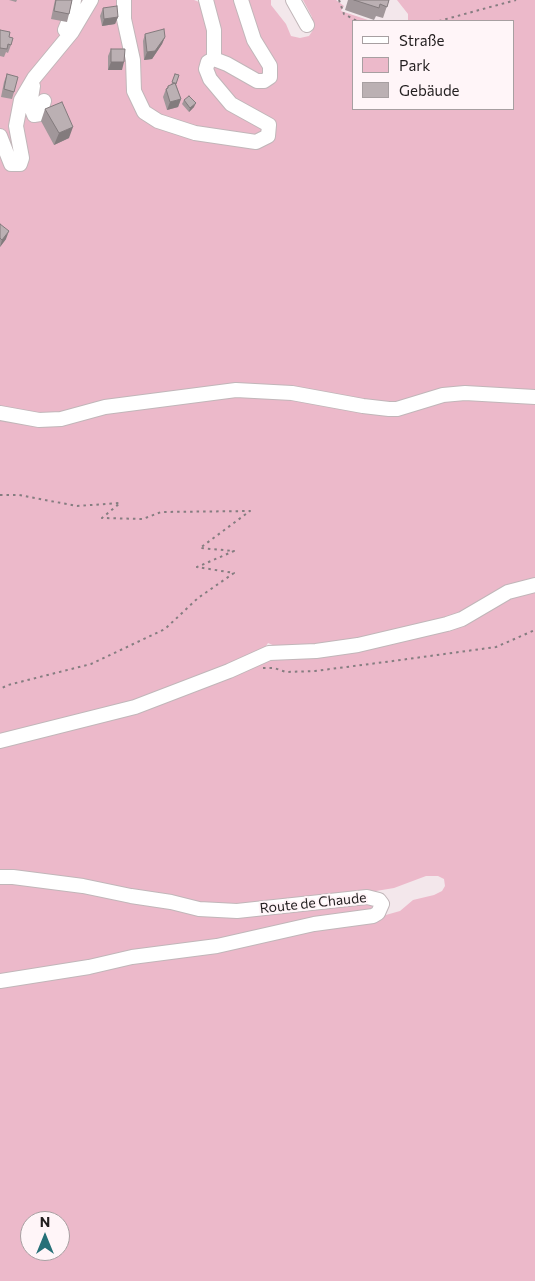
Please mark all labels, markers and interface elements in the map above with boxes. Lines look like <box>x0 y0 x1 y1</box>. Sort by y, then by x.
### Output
legend <box>352 20 515 110</box>
text: Straße <box>399 31 445 49</box>
text: Park <box>399 56 430 74</box>
text: Gebäude <box>399 81 460 99</box>
street label: Route de Chaude <box>259 889 367 917</box>
north arrow <box>20 1211 70 1261</box>
text: N <box>40 1213 50 1230</box>

